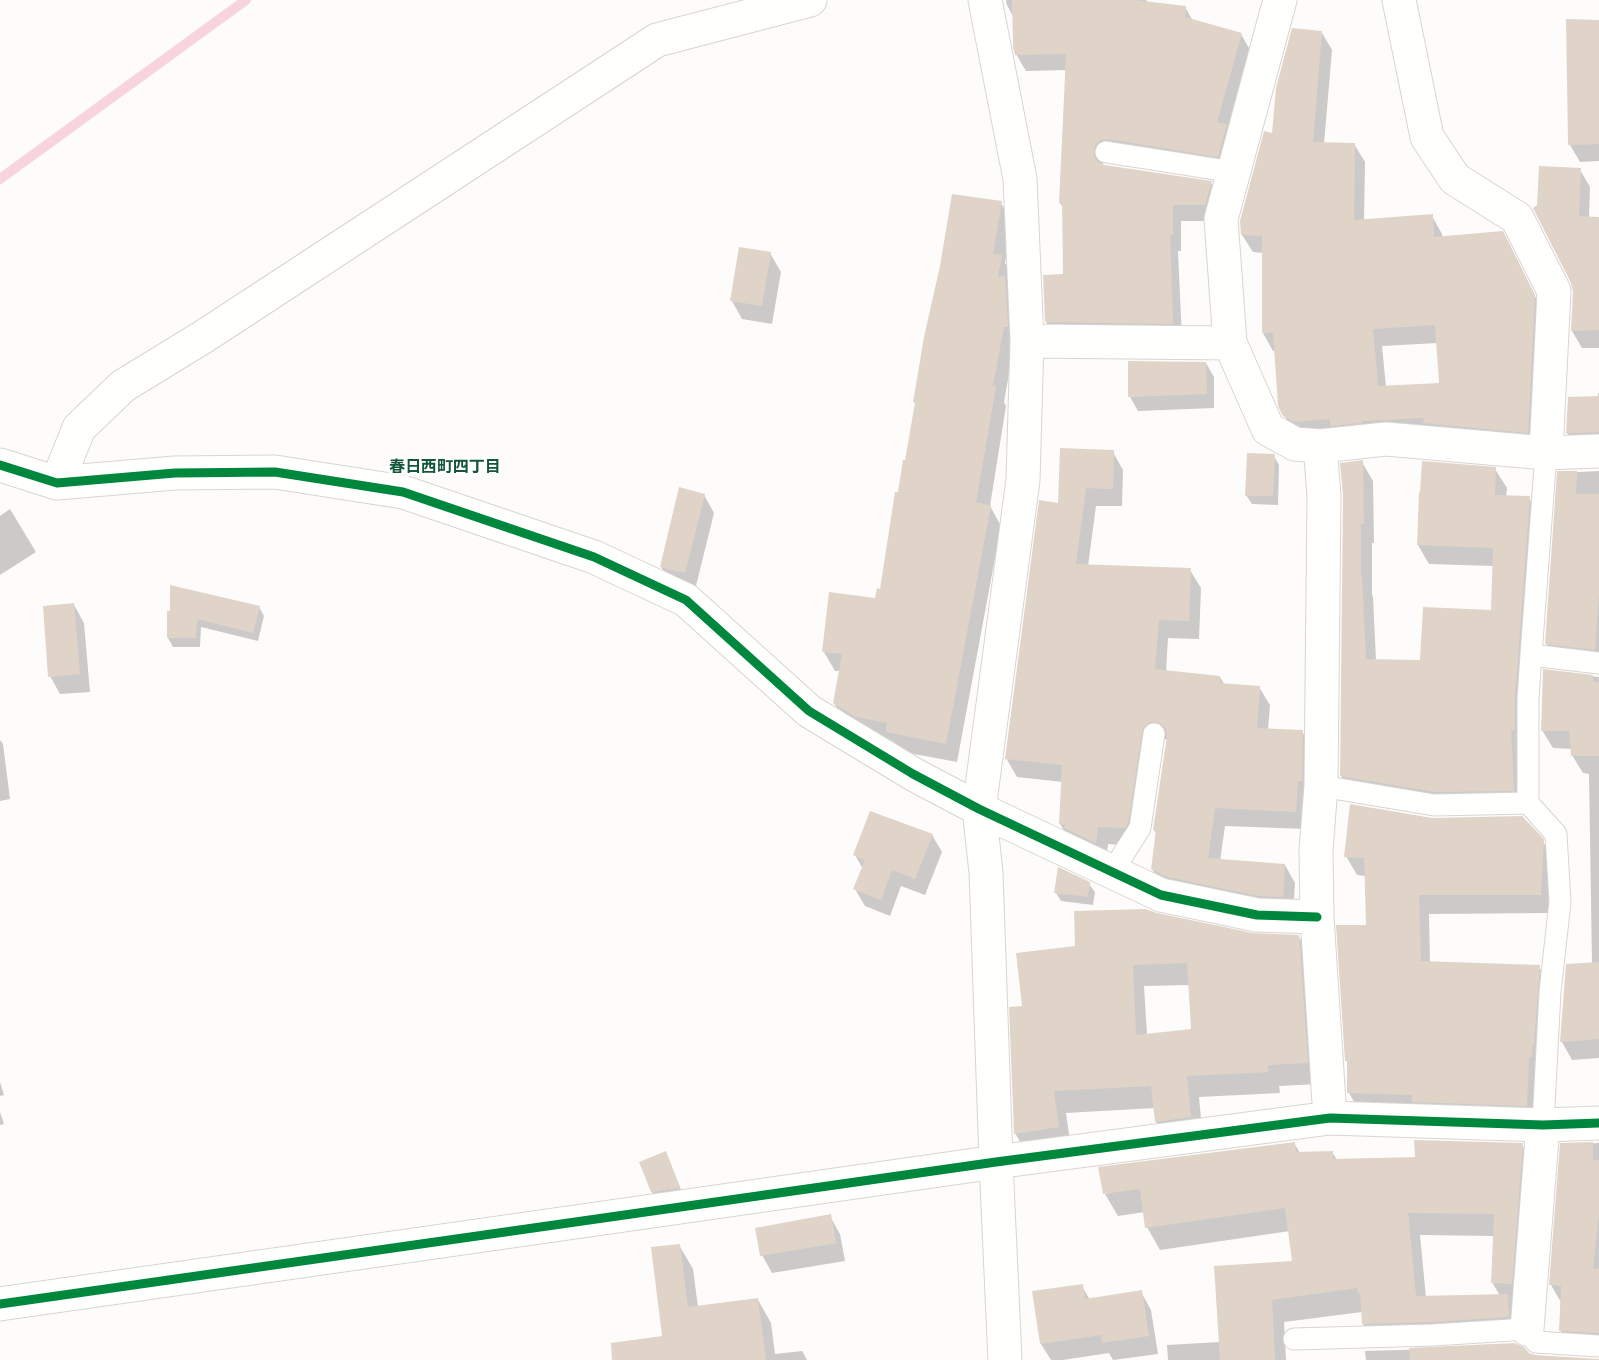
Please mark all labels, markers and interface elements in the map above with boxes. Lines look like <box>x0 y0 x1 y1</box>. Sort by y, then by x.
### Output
district label: 春日西町四丁目 <box>389 457 501 477</box>

